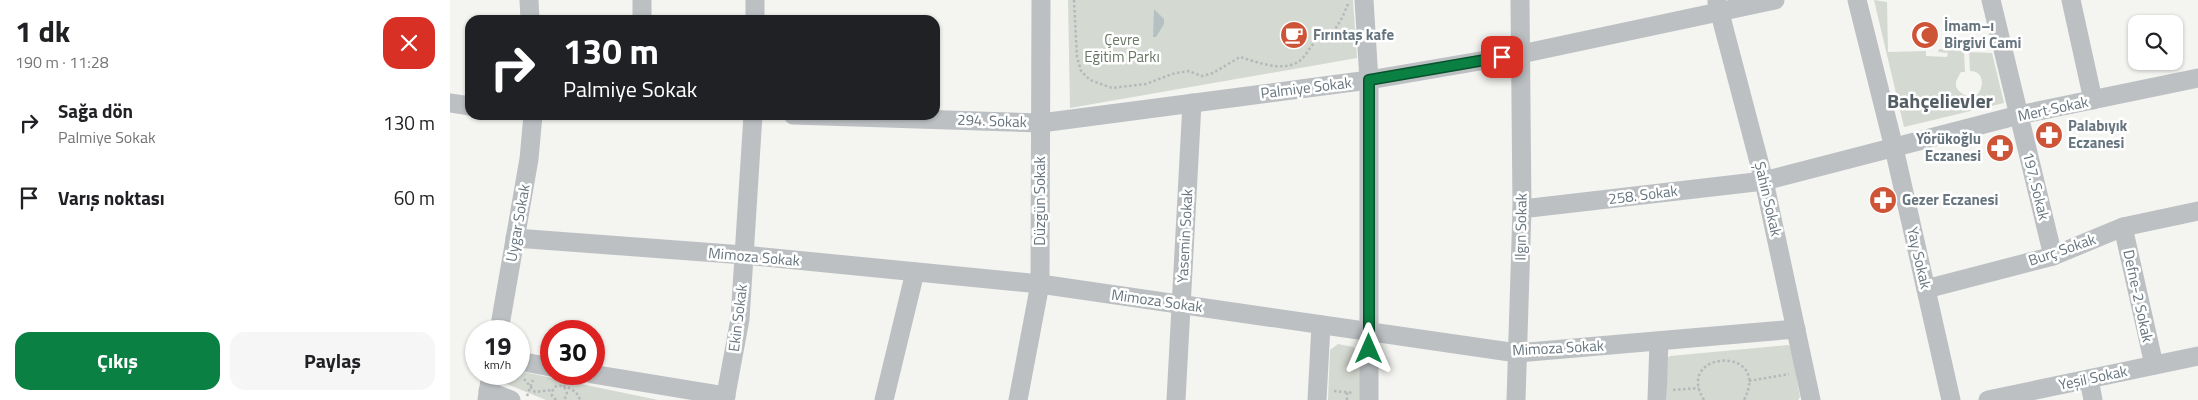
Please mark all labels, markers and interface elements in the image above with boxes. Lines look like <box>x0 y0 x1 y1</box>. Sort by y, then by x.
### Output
text: 1 dk <box>15 8 70 54</box>
place label: İmam–ı Birgivi Cami <box>1944 14 2021 54</box>
map controls <box>2128 15 2183 70</box>
button: search <box>2128 15 2183 70</box>
button: close <box>383 17 435 69</box>
cafe icon: Fırıntaş kafe <box>1279 20 1309 50</box>
mosque icon: İmam–ı Birgivi Cami <box>1910 20 1940 50</box>
place label: Fırıntaş kafe <box>1313 23 1395 46</box>
text: 130 m <box>563 24 659 78</box>
park label: Çevre Eğitim Parkı <box>1084 28 1160 68</box>
icon: right <box>480 35 545 100</box>
pin <box>1481 36 1523 78</box>
icon: arrive <box>1488 43 1516 71</box>
text: 190 m · 11:28 <box>15 50 109 74</box>
street label: Palmiye Sokak <box>1259 71 1353 104</box>
text: Palmiye Sokak <box>563 72 697 106</box>
district label: Bahçelievler <box>1887 85 1994 116</box>
street label: Mert Sokak <box>2015 90 2090 127</box>
text: Sağa dön <box>58 96 133 125</box>
text: 130 m <box>383 108 435 137</box>
street label: 294. Sokak <box>957 108 1027 133</box>
icon: right <box>15 109 43 137</box>
place label: Palabıyık Eczanesi <box>2068 114 2128 154</box>
pharmacy icon: Palabıyık Eczanesi <box>2034 120 2064 150</box>
text: Palmiye Sokak <box>58 125 156 149</box>
place label: Yörükoğlu Eczanesi <box>1916 127 1981 167</box>
pharmacy icon: Yörükoğlu Eczanesi <box>1985 133 2015 163</box>
street label: 197. Sokak <box>2017 149 2056 222</box>
street label: Düzgün Sokak <box>1028 156 1051 246</box>
street label: Şahin Sokak <box>1749 159 1788 239</box>
street label: 258. Sokak <box>1607 179 1679 210</box>
street label: Uygar Sokak <box>499 182 536 264</box>
text: Varış noktası <box>58 183 165 212</box>
text: 60 m <box>394 183 435 212</box>
icon: arrive <box>15 184 43 212</box>
pharmacy icon: Gezer Eczanesi <box>1868 185 1898 215</box>
street label: Yasemin Sokak <box>1171 188 1198 284</box>
place label: Gezer Eczanesi <box>1902 188 1998 211</box>
street label: Ilgın Sokak <box>1508 193 1533 261</box>
street label: Yay Sokak <box>1901 225 1938 291</box>
street label: Burç Sokak <box>2025 227 2099 272</box>
street label: Mimoza Sokak <box>707 241 801 272</box>
street label: Defne-2 Sokak <box>2117 248 2160 344</box>
street label: Ekin Sokak <box>722 283 753 353</box>
street label: Mimoza Sokak <box>1110 283 1204 318</box>
speed limit sign: 30 <box>540 320 605 385</box>
position arrow <box>1342 322 1394 374</box>
text: 19 <box>483 327 512 365</box>
button: Çıkış <box>15 332 220 390</box>
button: Paylaş <box>230 332 435 390</box>
street label: Mimoza Sokak <box>1512 334 1604 361</box>
text: km/h <box>484 355 511 374</box>
street label: Yeşil Sokak <box>2057 359 2129 396</box>

